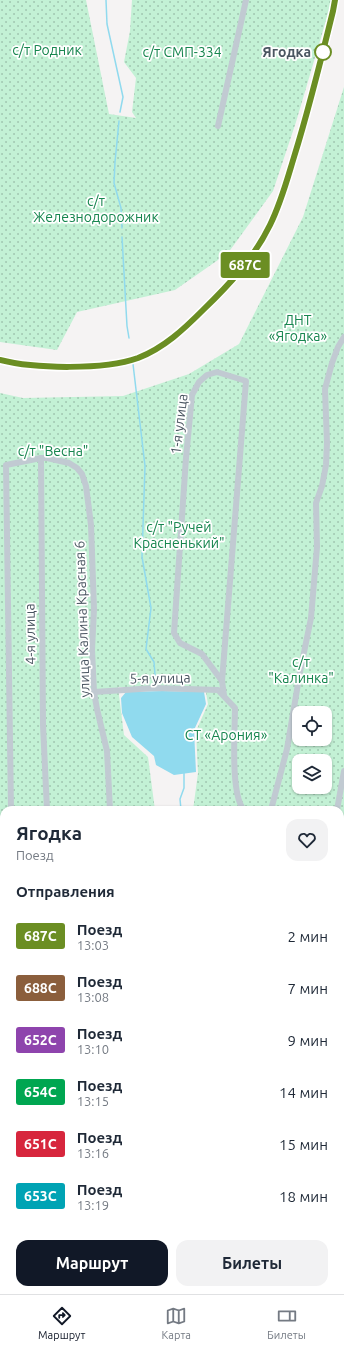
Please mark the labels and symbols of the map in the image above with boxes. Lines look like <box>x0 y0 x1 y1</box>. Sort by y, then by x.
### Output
park label: с/т Родник <box>12 42 82 58</box>
marker: Ягодка <box>314 43 332 61</box>
park label: с/т СМП-334 <box>142 44 222 60</box>
place label: Ягодка <box>262 44 311 60</box>
park label: с/т Железнодорожник <box>33 193 159 225</box>
line badge: 687С <box>217 252 273 278</box>
park label: ДНТ «Ягодка» <box>269 312 328 344</box>
street label: 1-я улица <box>167 393 191 455</box>
park label: с/т "Весна" <box>18 443 88 459</box>
park label: с/т "Ручей Красненький" <box>133 519 225 551</box>
street label: улица Калина Красная 6 <box>71 540 93 698</box>
street label: 4-я улица <box>21 603 39 665</box>
park label: с/т "Калинка" <box>268 654 334 686</box>
street label: 5-я улица <box>129 669 191 687</box>
park label: СТ «Арония» <box>185 727 268 743</box>

